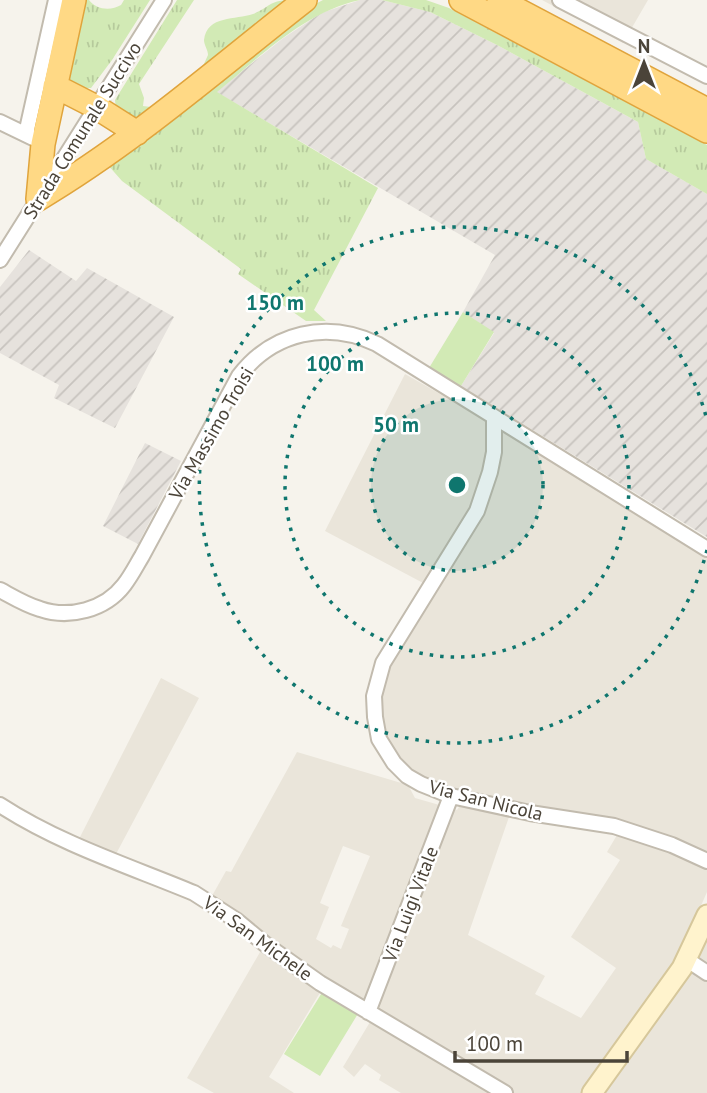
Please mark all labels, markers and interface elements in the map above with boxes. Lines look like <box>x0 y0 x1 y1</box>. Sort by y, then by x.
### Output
north arrow <box>609 28 679 98</box>
text: N <box>638 34 650 58</box>
street label: Strada Comunale Succivo <box>18 37 146 223</box>
text: 150 m <box>246 289 304 316</box>
text: 100 m <box>306 350 364 377</box>
street label: Via Massimo Troisi <box>163 362 259 505</box>
text: 50 m <box>373 411 419 438</box>
centre of rings <box>445 473 469 497</box>
street label: Via San Nicola <box>426 774 545 826</box>
street label: Via Luigi Vitale <box>377 843 443 966</box>
street label: Via San Michele <box>198 890 317 986</box>
scale bar <box>455 1020 626 1064</box>
text: 100 m <box>466 1030 523 1057</box>

